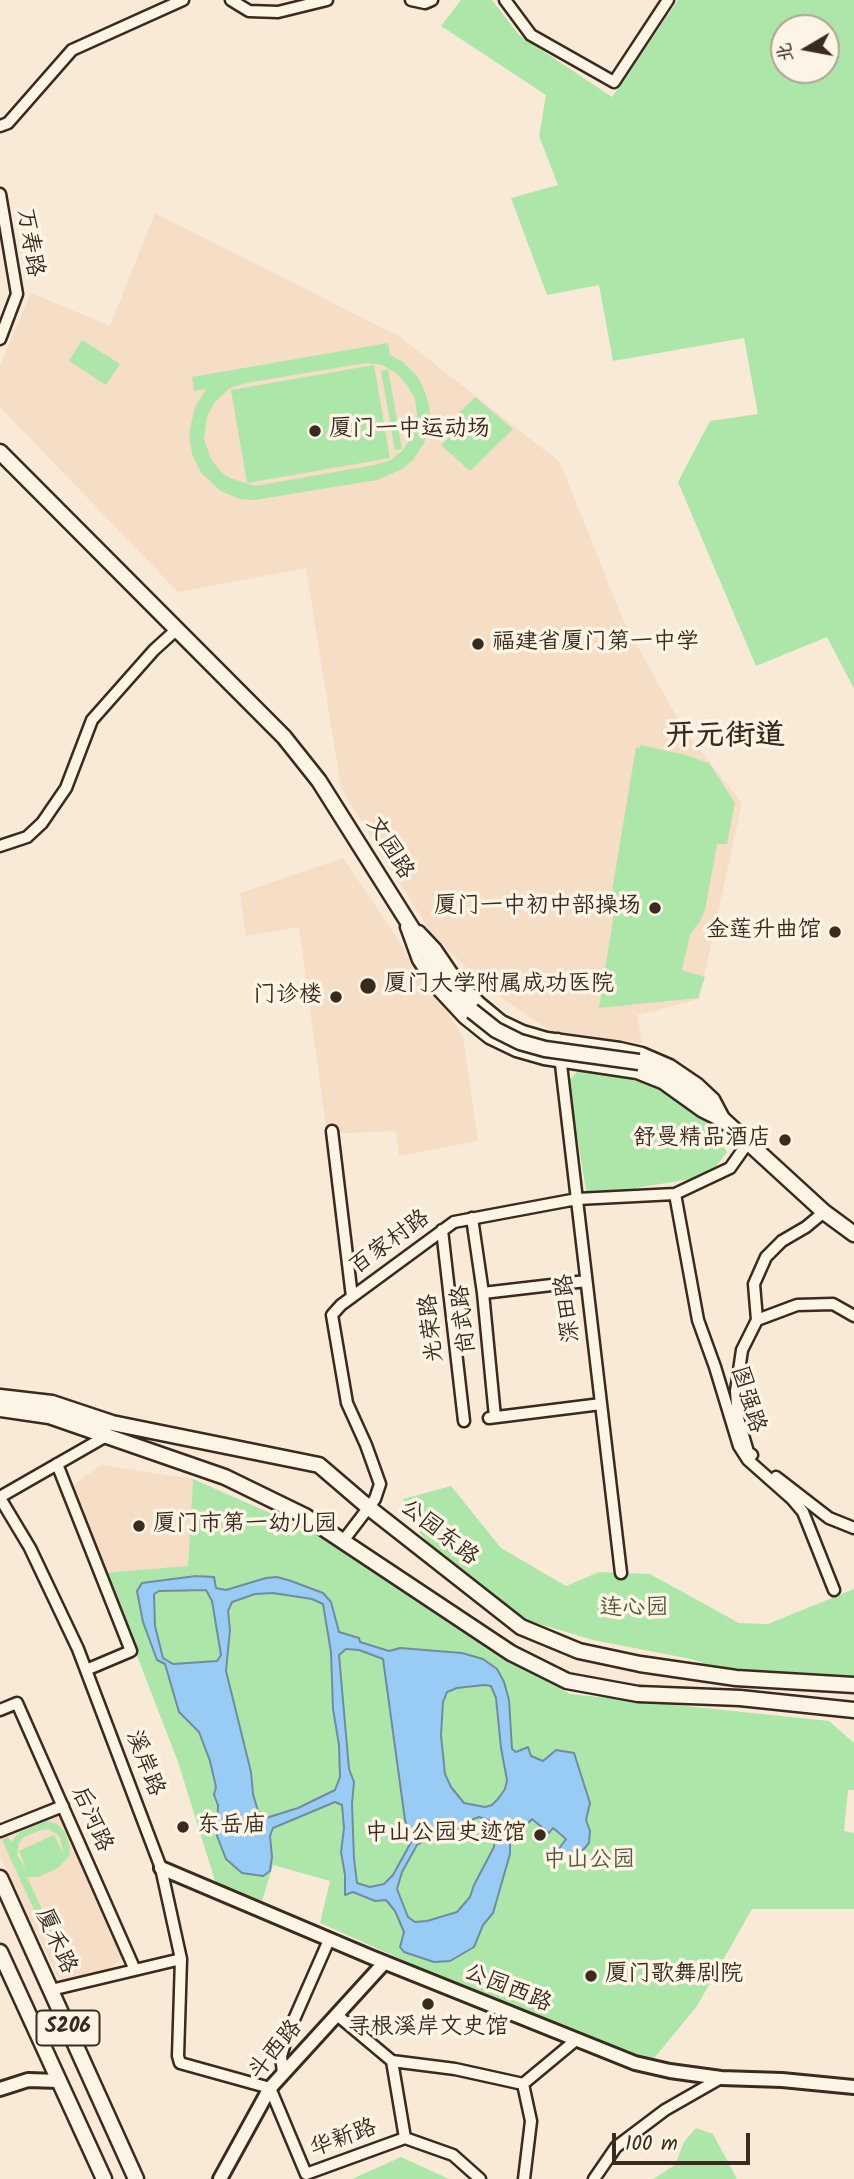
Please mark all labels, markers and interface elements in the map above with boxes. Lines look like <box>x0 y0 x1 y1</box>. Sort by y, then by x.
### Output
north arrow <box>770 14 840 84</box>
text: 北 <box>770 40 803 64</box>
street label: 万寿路 <box>9 207 47 279</box>
place label: 厦门一中运动场 <box>329 417 490 445</box>
marker: 厦门一中运动场 <box>307 423 323 439</box>
place label: 福建省厦门第一中学 <box>492 630 699 658</box>
marker: 福建省厦门第一中学 <box>470 636 486 652</box>
district label: 开元街道 <box>665 721 785 757</box>
street label: 文园路 <box>358 812 418 886</box>
place label: 厦门一中初中部操场 <box>434 894 641 922</box>
marker: 厦门一中初中部操场 <box>647 900 663 916</box>
place label: 金莲升曲馆 <box>706 918 821 946</box>
marker: 金莲升曲馆 <box>827 924 843 940</box>
place label: 厦门大学附属成功医院 <box>384 972 614 1000</box>
marker: 厦门大学附属成功医院 <box>358 976 378 996</box>
place label: 门诊楼 <box>253 983 322 1011</box>
marker: 门诊楼 <box>328 989 344 1005</box>
place label: 舒曼精品酒店 <box>633 1126 771 1154</box>
marker: 舒曼精品酒店 <box>777 1132 793 1148</box>
street label: 百家村路 <box>346 1206 436 1282</box>
street label: 深田路 <box>552 1272 588 1344</box>
street label: 尚武路 <box>449 1283 483 1355</box>
street label: 光荣路 <box>417 1292 451 1364</box>
street label: 图强路 <box>723 1363 769 1437</box>
street label: 公园东路 <box>393 1495 483 1573</box>
place label: 厦门市第一幼儿园 <box>153 1512 337 1540</box>
marker: 厦门市第一幼儿园 <box>131 1518 147 1534</box>
park label: 连心园 <box>600 1596 668 1624</box>
street label: 溪岸路 <box>118 1727 168 1801</box>
street label: 后河路 <box>63 1783 117 1857</box>
place label: 东岳庙 <box>197 1813 266 1841</box>
marker: 东岳庙 <box>175 1819 191 1835</box>
place label: 中山公园史迹馆 <box>365 1821 526 1849</box>
marker: 中山公园史迹馆 <box>532 1827 548 1843</box>
park label: 中山公园 <box>543 1848 635 1876</box>
street label: 厦禾路 <box>27 1905 81 1979</box>
street label: 公园西路 <box>459 1960 555 2020</box>
place label: 厦门歌舞剧院 <box>605 1962 743 1990</box>
marker: 厦门歌舞剧院 <box>583 1968 599 1984</box>
marker: 寻根溪岸文史馆 <box>420 1996 436 2012</box>
road number: S206 <box>36 2010 100 2046</box>
place label: 寻根溪岸文史馆 <box>348 2015 508 2043</box>
street label: 斗西路 <box>244 2016 310 2086</box>
street label: 华新路 <box>307 2115 381 2165</box>
scale bar <box>616 2120 754 2164</box>
text: 100 m <box>625 2128 678 2161</box>

